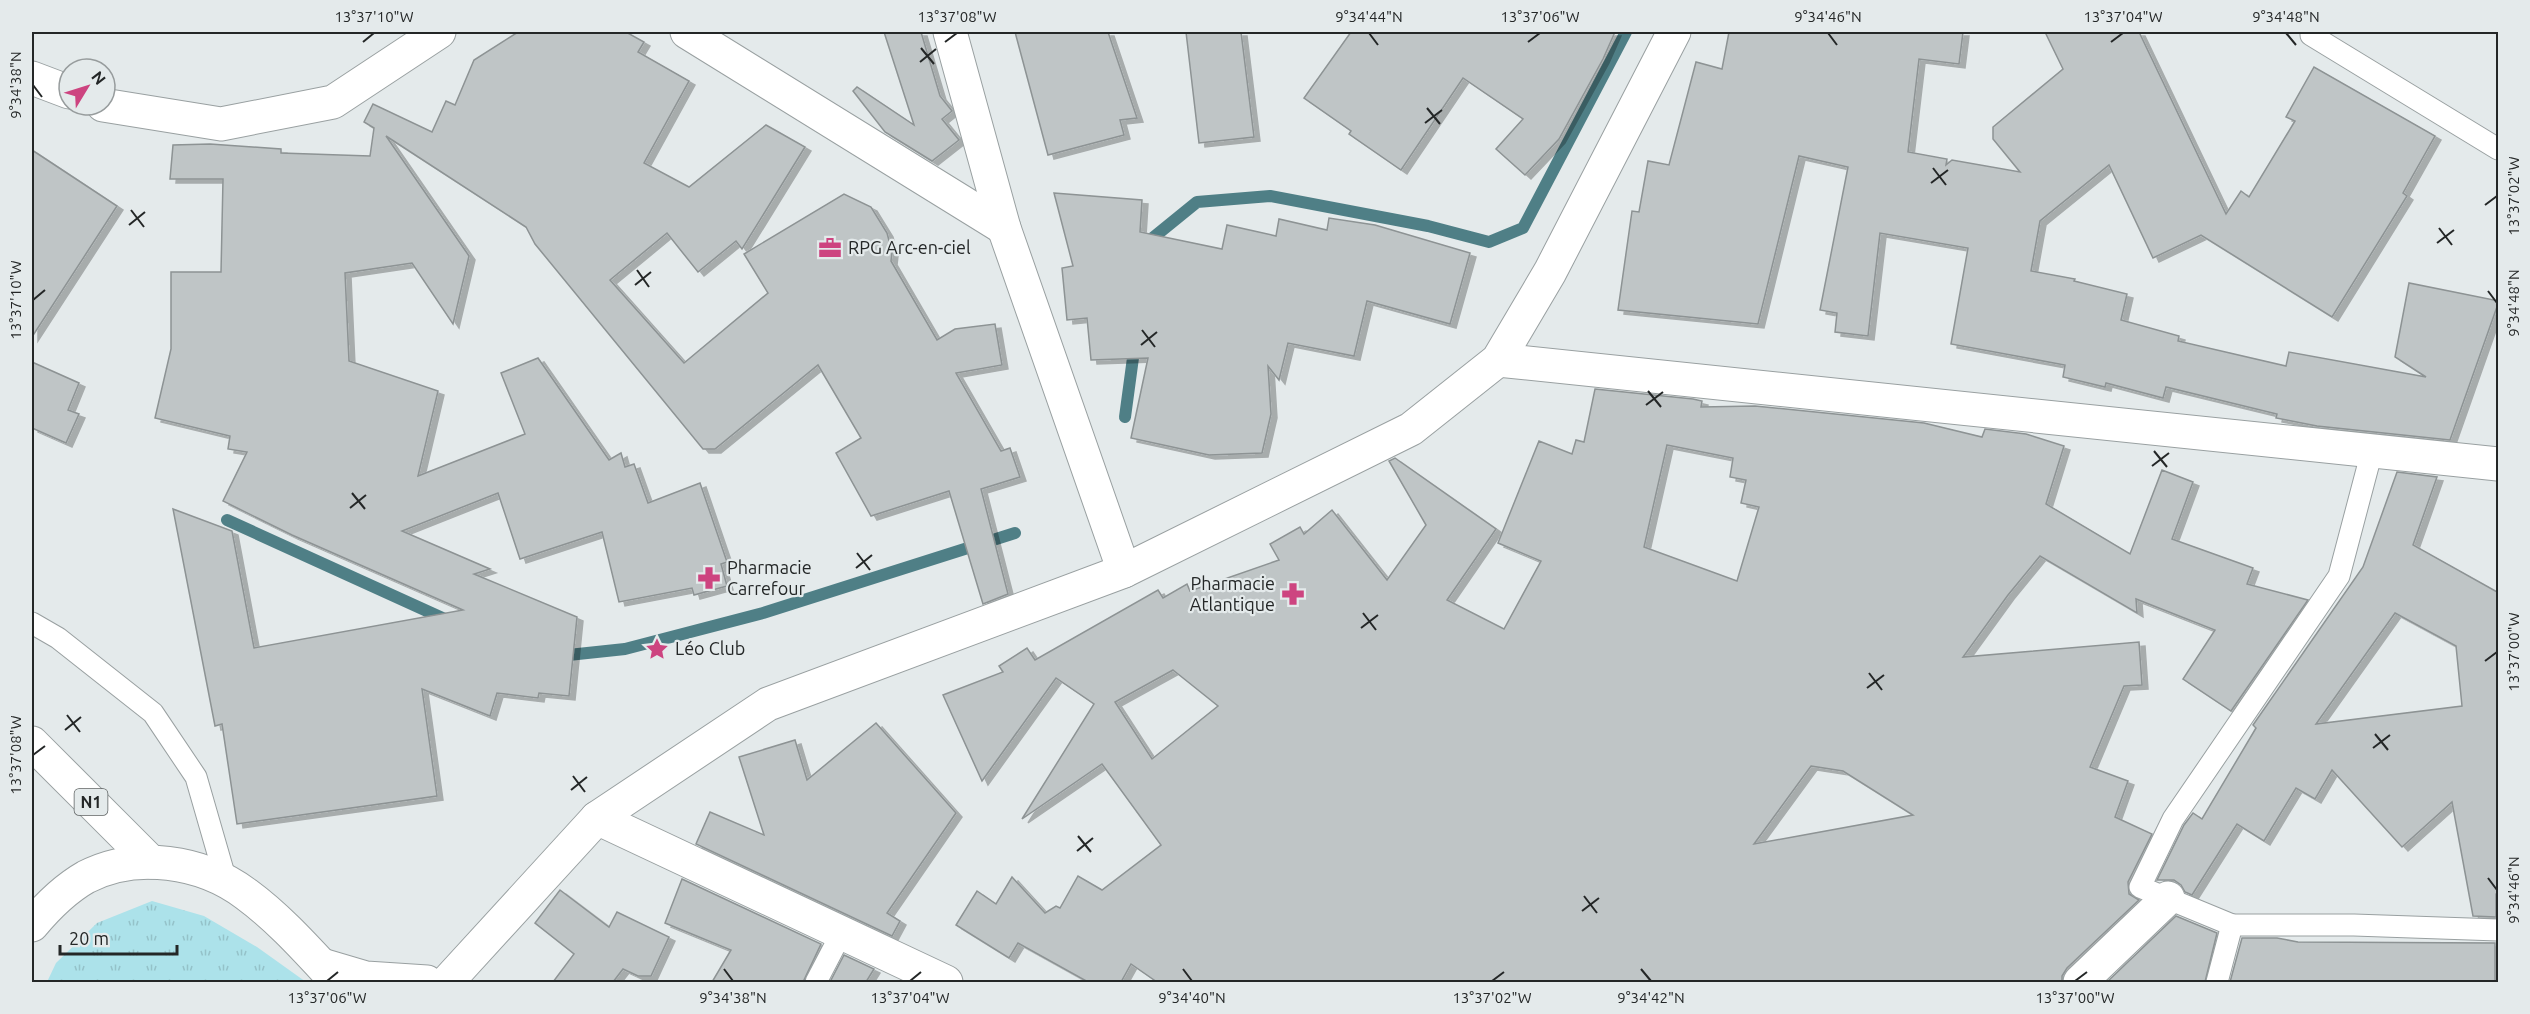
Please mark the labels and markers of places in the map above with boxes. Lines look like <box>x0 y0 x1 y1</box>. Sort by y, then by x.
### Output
office icon: RPG Arc-en-ciel <box>817 235 843 261</box>
place label: RPG Arc-en-ciel <box>848 237 971 257</box>
place label: Pharmacie Carrefour <box>727 557 812 598</box>
pharmacy icon: Pharmacie Carrefour <box>696 565 722 591</box>
place label: Pharmacie Atlantique <box>1190 573 1275 614</box>
pharmacy icon: Pharmacie Atlantique <box>1280 581 1306 607</box>
place icon: Léo Club <box>644 636 670 662</box>
place label: Léo Club <box>675 638 745 658</box>

